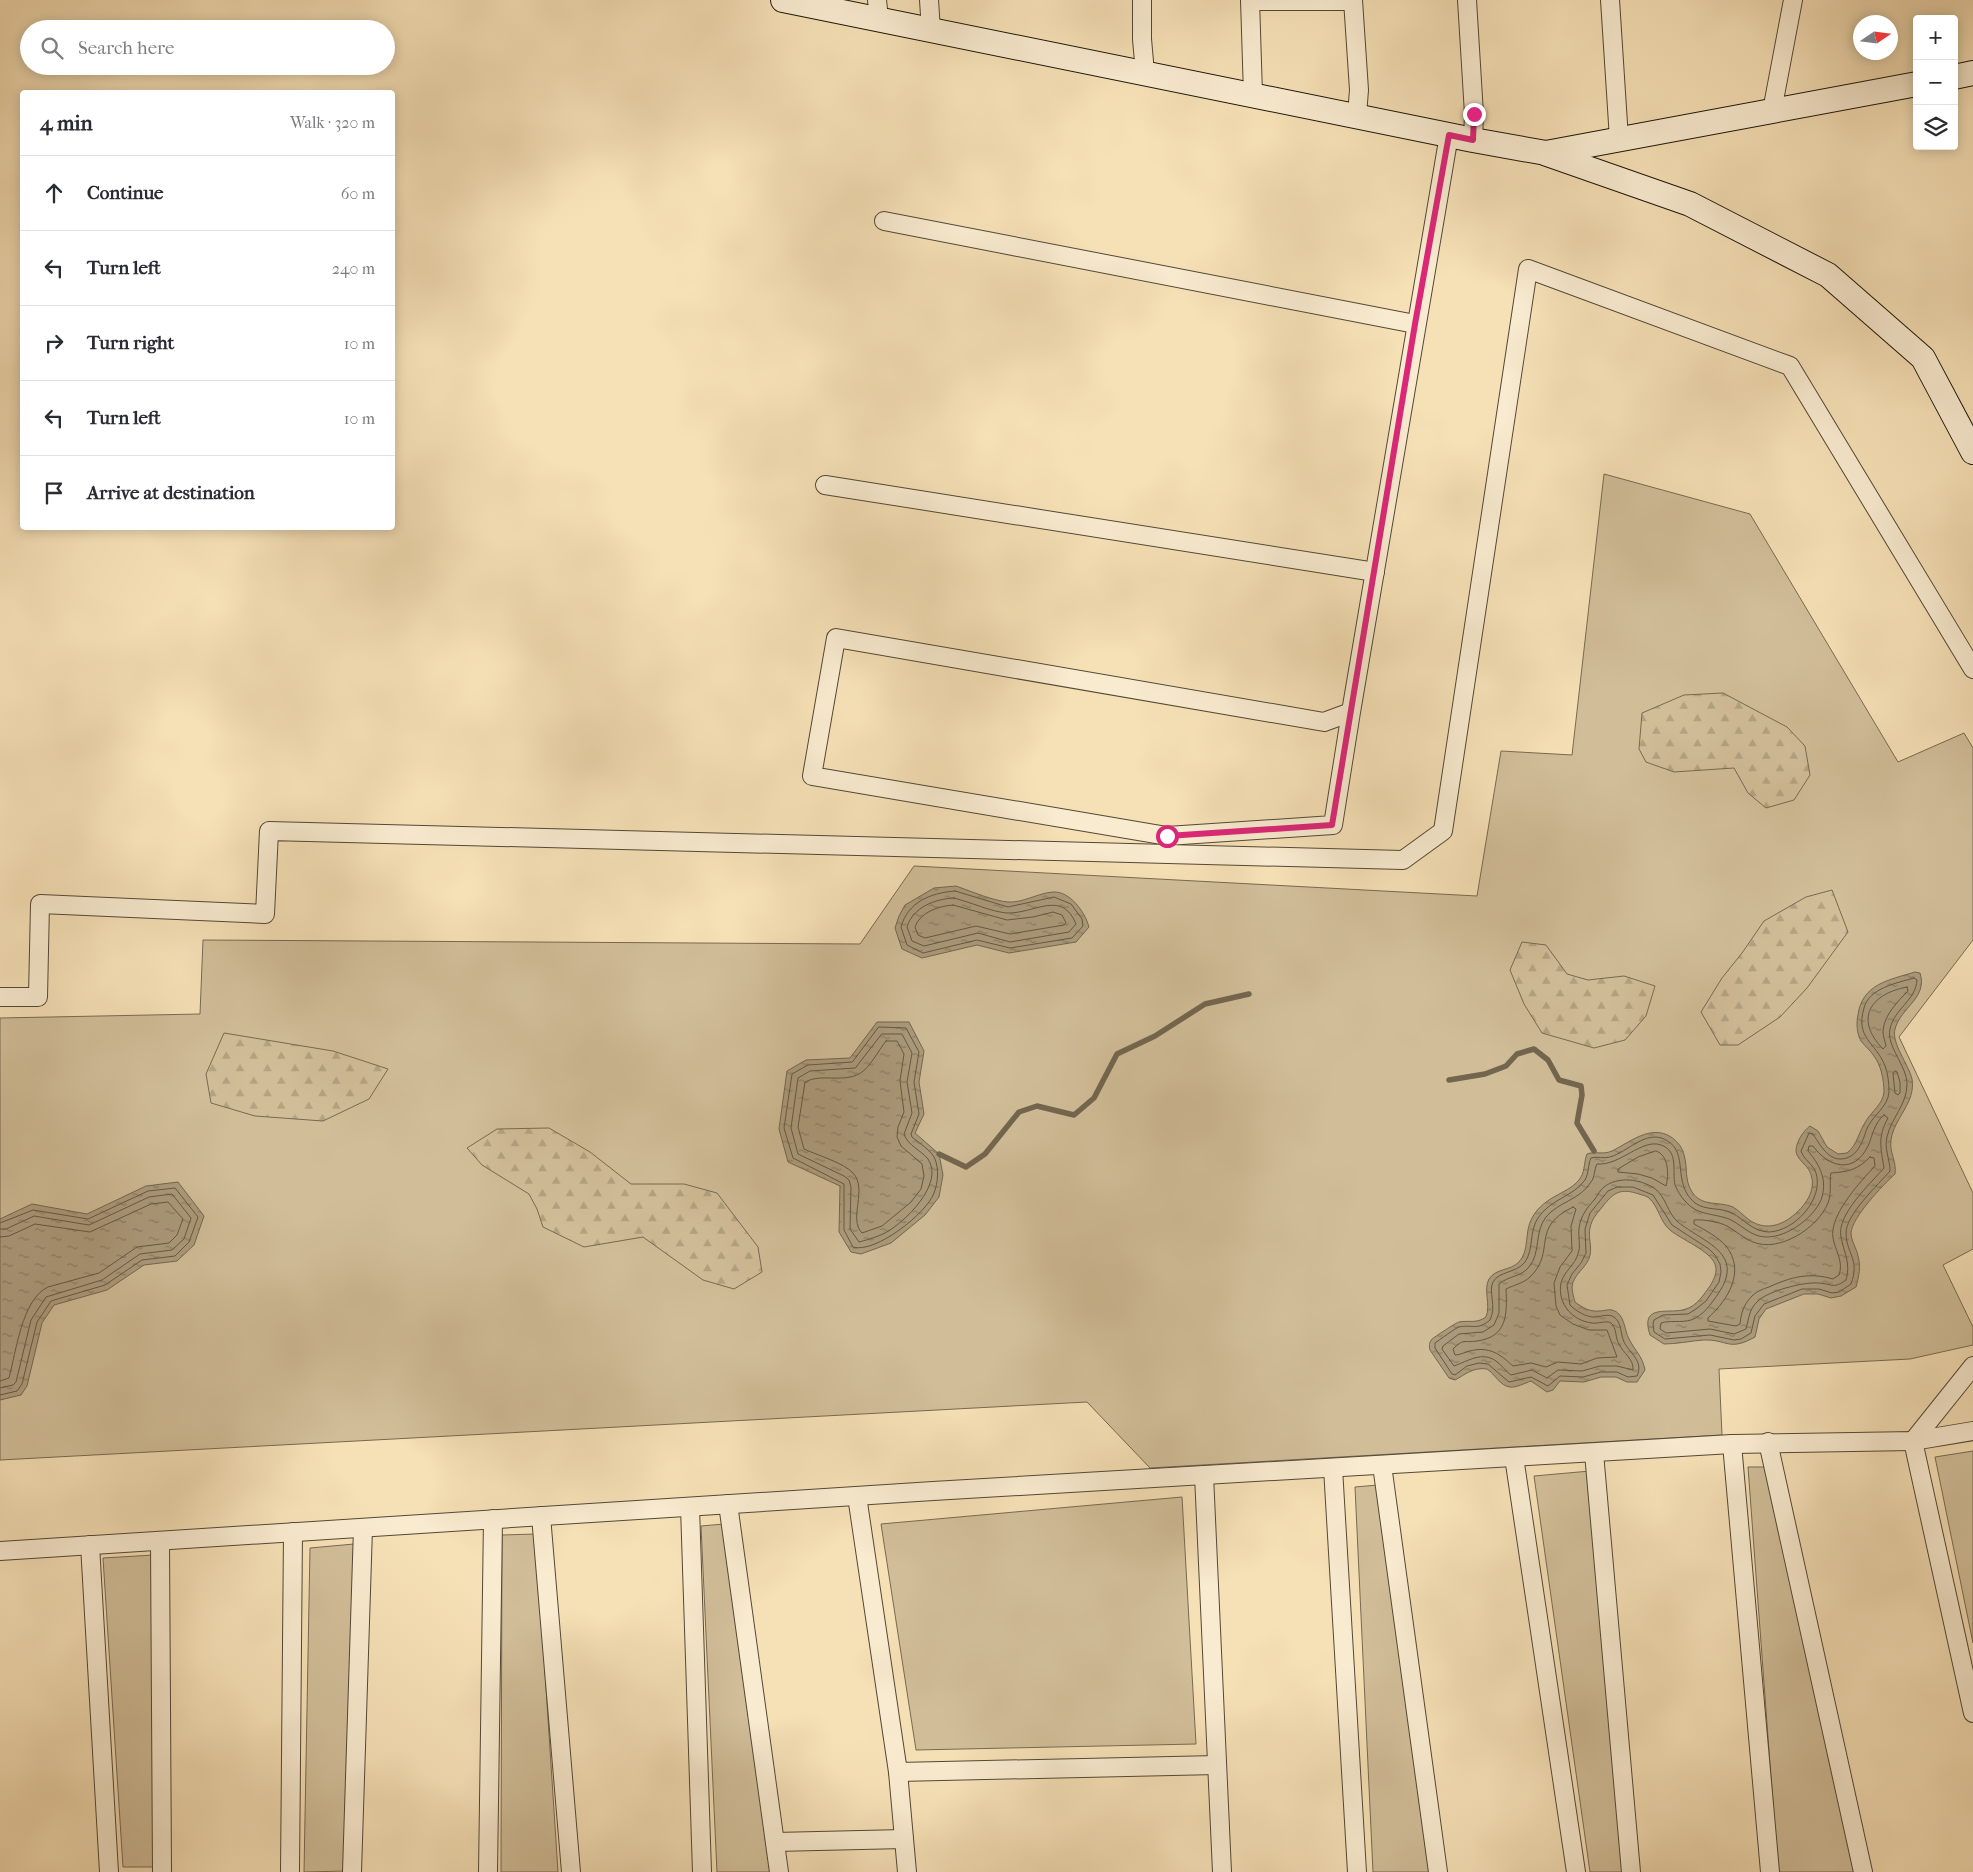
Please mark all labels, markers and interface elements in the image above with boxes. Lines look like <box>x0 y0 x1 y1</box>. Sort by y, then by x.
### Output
north arrow <box>1853 15 1898 60</box>
map controls <box>1913 15 1958 150</box>
button: + <box>1913 15 1958 60</box>
search box <box>20 20 395 75</box>
icon: search <box>38 34 66 62</box>
text: Search here <box>78 37 174 59</box>
button: − <box>1913 60 1958 105</box>
route end <box>1463 103 1486 126</box>
button: layers <box>1913 105 1958 150</box>
text: 4 min <box>40 111 93 135</box>
text: Walk · 320 m <box>290 113 375 132</box>
icon: ahead <box>40 179 68 207</box>
text: Continue <box>87 182 163 204</box>
text: 60 m <box>341 184 375 203</box>
icon: left <box>40 254 68 282</box>
text: Turn left <box>87 257 161 279</box>
text: 240 m <box>332 259 375 278</box>
icon: right <box>40 329 68 357</box>
text: Turn right <box>87 332 174 354</box>
text: 10 m <box>344 334 375 353</box>
icon: left <box>40 404 68 432</box>
text: Turn left <box>87 407 161 429</box>
text: 10 m <box>344 409 375 428</box>
icon: arrive <box>40 479 68 507</box>
text: Arrive at destination <box>87 482 255 504</box>
route start <box>1156 825 1179 848</box>

